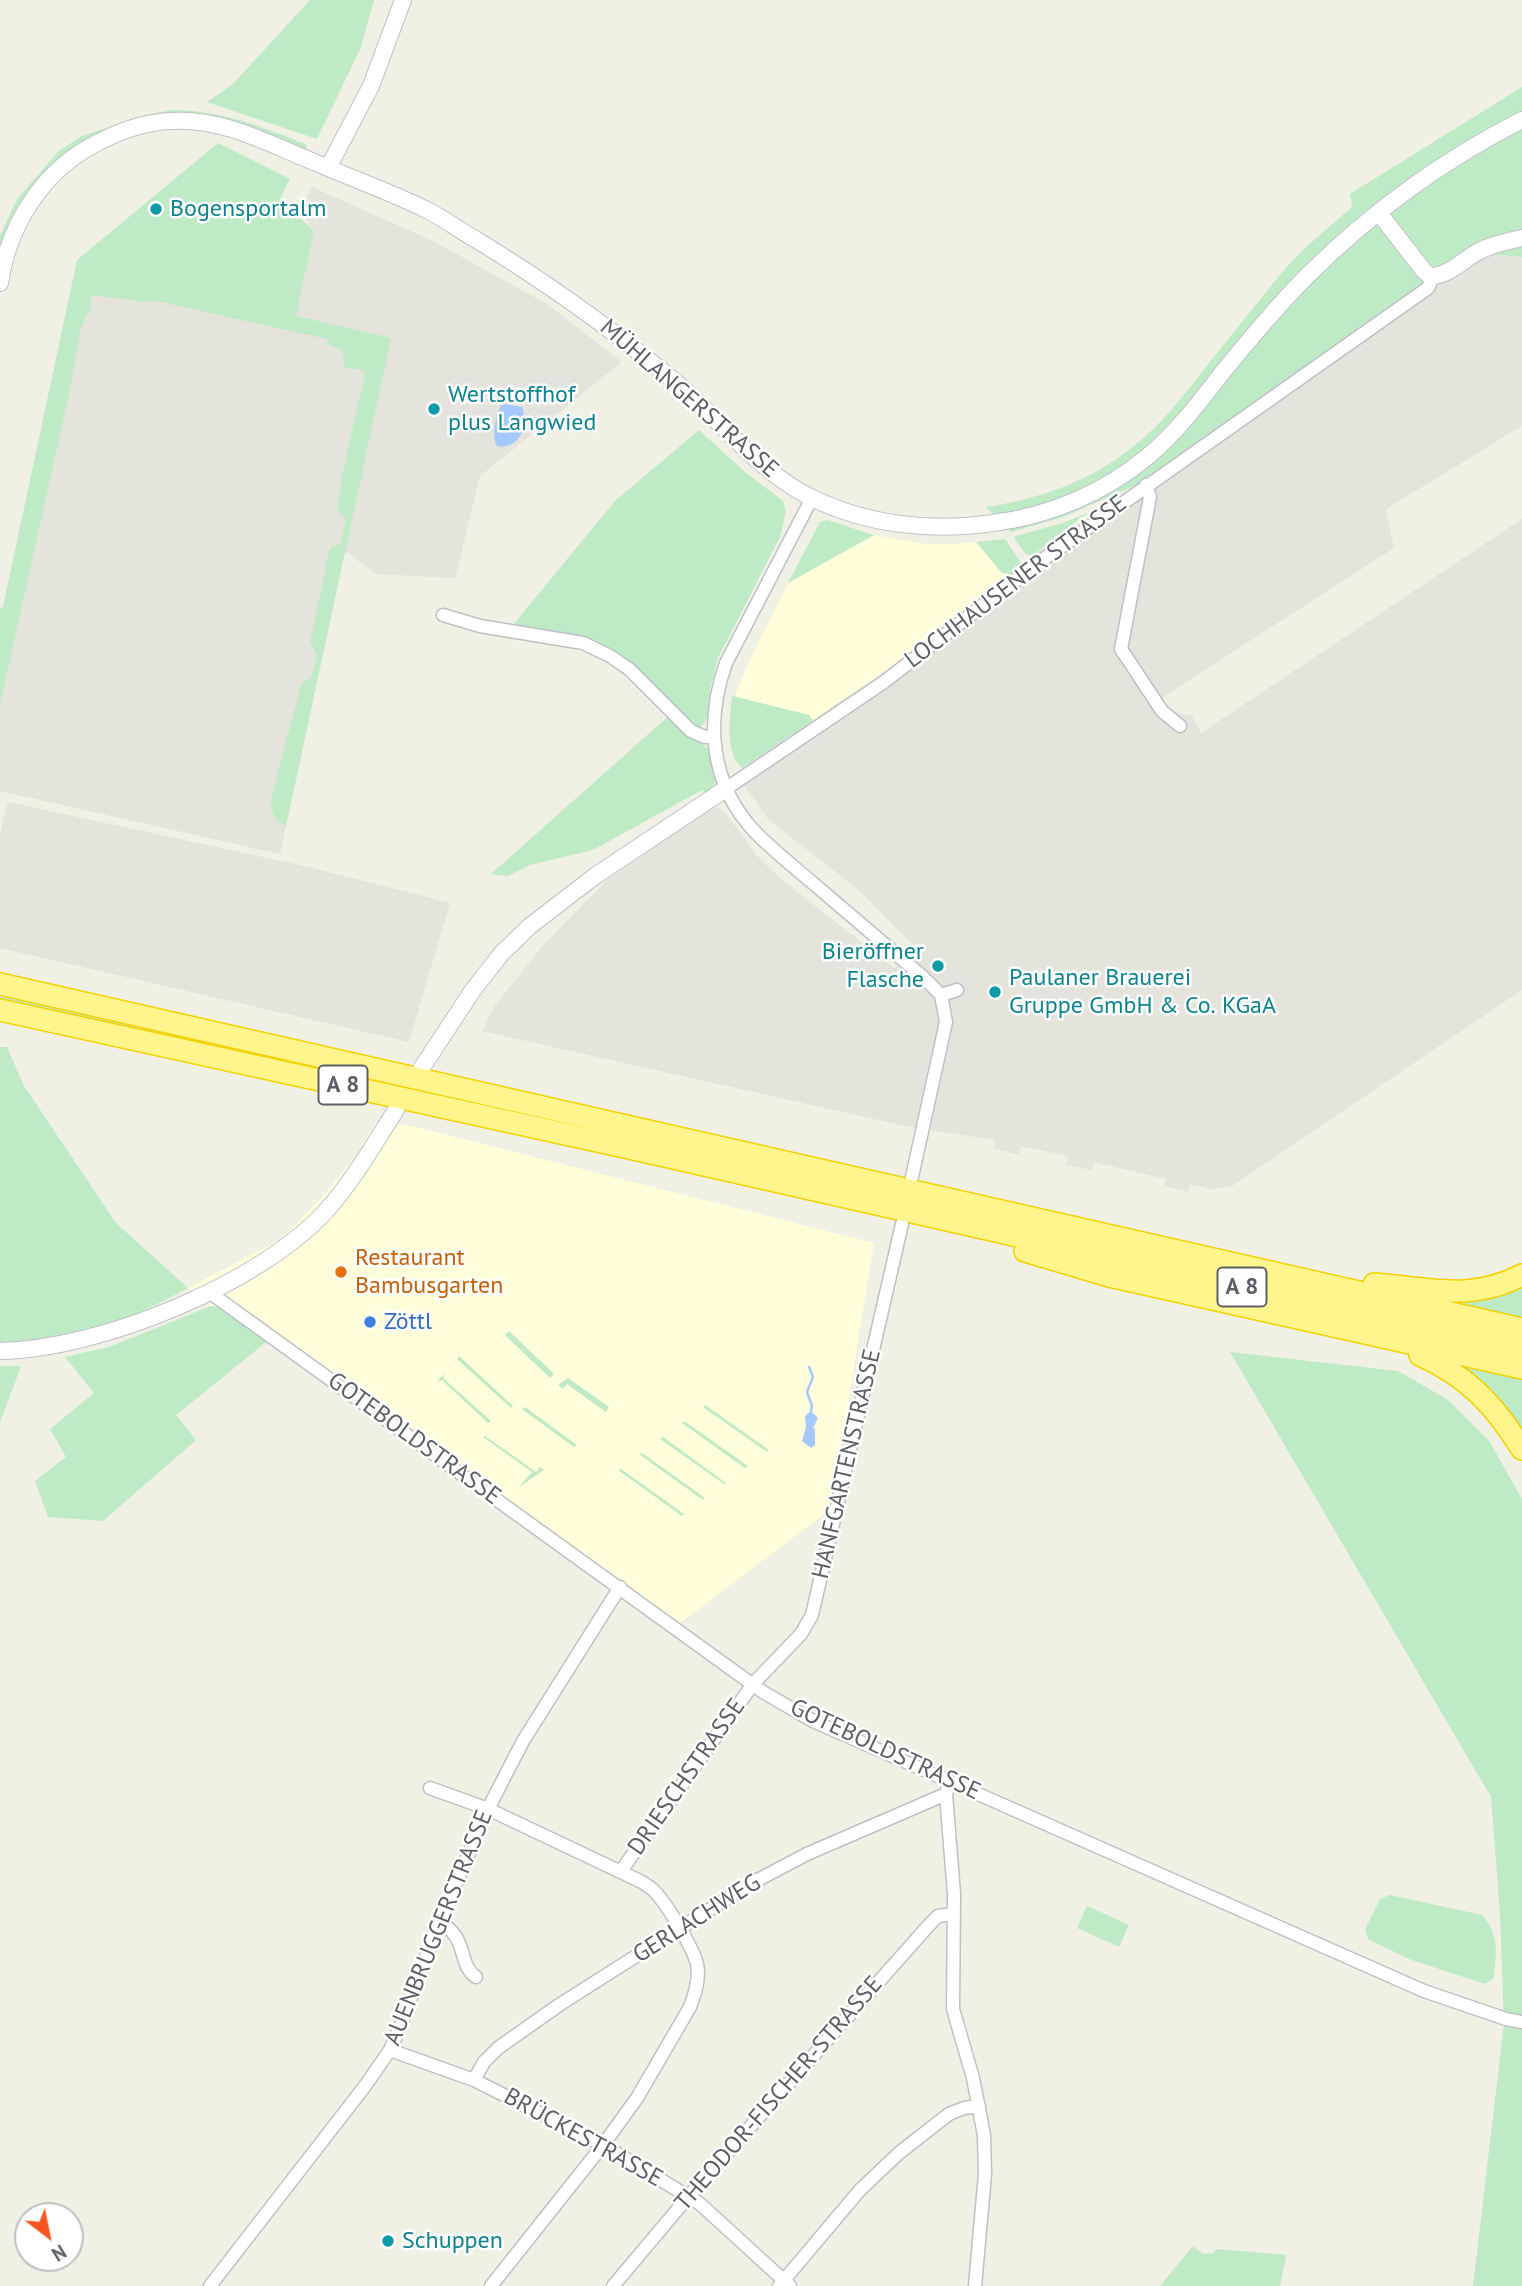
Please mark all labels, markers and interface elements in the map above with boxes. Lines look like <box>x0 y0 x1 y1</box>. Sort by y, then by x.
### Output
place label: Bogensportalm <box>170 195 326 223</box>
marker: Bogensportalm <box>148 201 164 217</box>
street label: MÜHLANGERSTRASSE <box>594 314 784 484</box>
place label: Wertstoffhof plus Langwied <box>448 381 596 437</box>
marker: Wertstoffhof plus Langwied <box>426 401 442 417</box>
street label: LOCHHAUSENER STRASSE <box>899 489 1133 675</box>
place label: Bieröffner Flasche <box>822 938 924 994</box>
marker: Bieröffner Flasche <box>930 958 946 974</box>
place label: Paulaner Brauerei Gruppe GmbH & Co. KGaA <box>1009 964 1276 1020</box>
marker: Paulaner Brauerei Gruppe GmbH & Co. KGaA <box>987 984 1003 1000</box>
road number: A 8 <box>318 1066 368 1104</box>
place label: Restaurant Bambusgarten <box>355 1244 503 1300</box>
marker: Restaurant Bambusgarten <box>333 1264 349 1280</box>
road number: A 8 <box>1218 1268 1266 1306</box>
place label: Zöttl <box>384 1308 432 1336</box>
marker: Zöttl <box>362 1314 378 1330</box>
street label: HANFGARTENSTRASSE <box>807 1346 887 1582</box>
street label: GOTEBOLDSTRASSE <box>322 1367 506 1511</box>
street label: DRIESCHSTRASSE <box>622 1693 752 1861</box>
street label: GOTEBOLDSTRASSE <box>785 1693 985 1807</box>
street label: AUENBRUGGERSTRASSE <box>379 1806 499 2050</box>
street label: GERLACHWEG <box>628 1868 766 1970</box>
street label: THEODOR-FISCHER-STRASSE <box>669 1971 889 2217</box>
street label: BRÜCKESTRASSE <box>498 2082 668 2194</box>
north arrow <box>14 2202 84 2272</box>
place label: Schuppen <box>402 2227 503 2255</box>
marker: Schuppen <box>380 2233 396 2249</box>
text: N <box>47 2240 71 2267</box>

